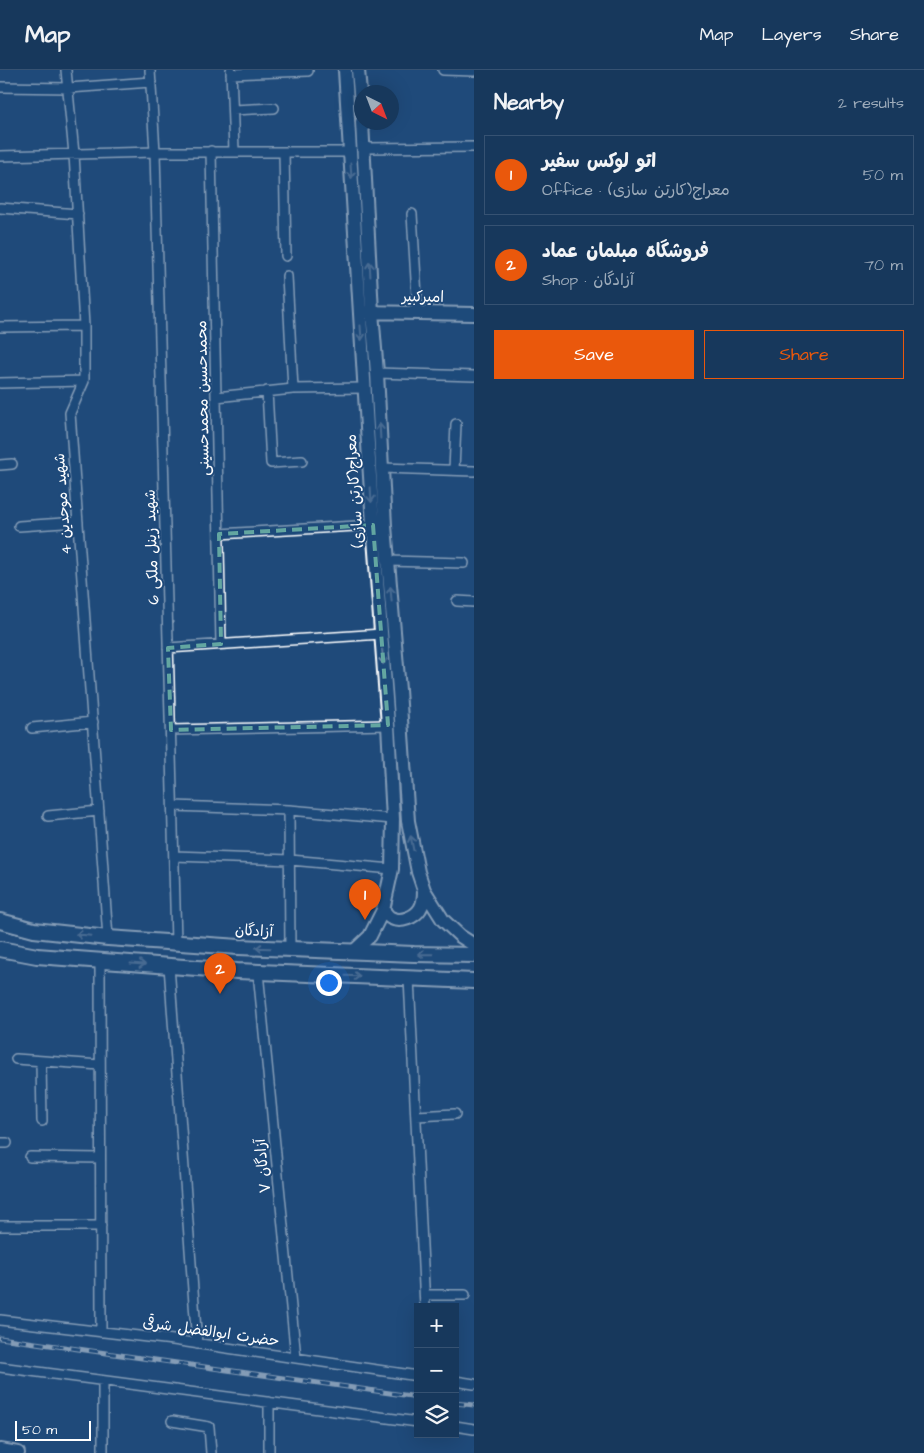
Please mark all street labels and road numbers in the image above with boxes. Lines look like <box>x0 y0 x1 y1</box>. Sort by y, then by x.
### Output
street label: امیرکبیر <box>400 286 444 308</box>
street label: محمدحسین محمدحسینی <box>191 320 215 476</box>
street label: معراج(کارتن سازی) <box>341 433 369 549</box>
street label: 4 شهید موحدین <box>49 453 77 555</box>
street label: 6 شهید زینل ملکی <box>139 489 165 605</box>
street label: آزادگان <box>234 920 275 943</box>
street label: ۷ آزادگان <box>250 1136 276 1194</box>
street label: حضرت ابوالفضل شرقی <box>141 1311 281 1352</box>

